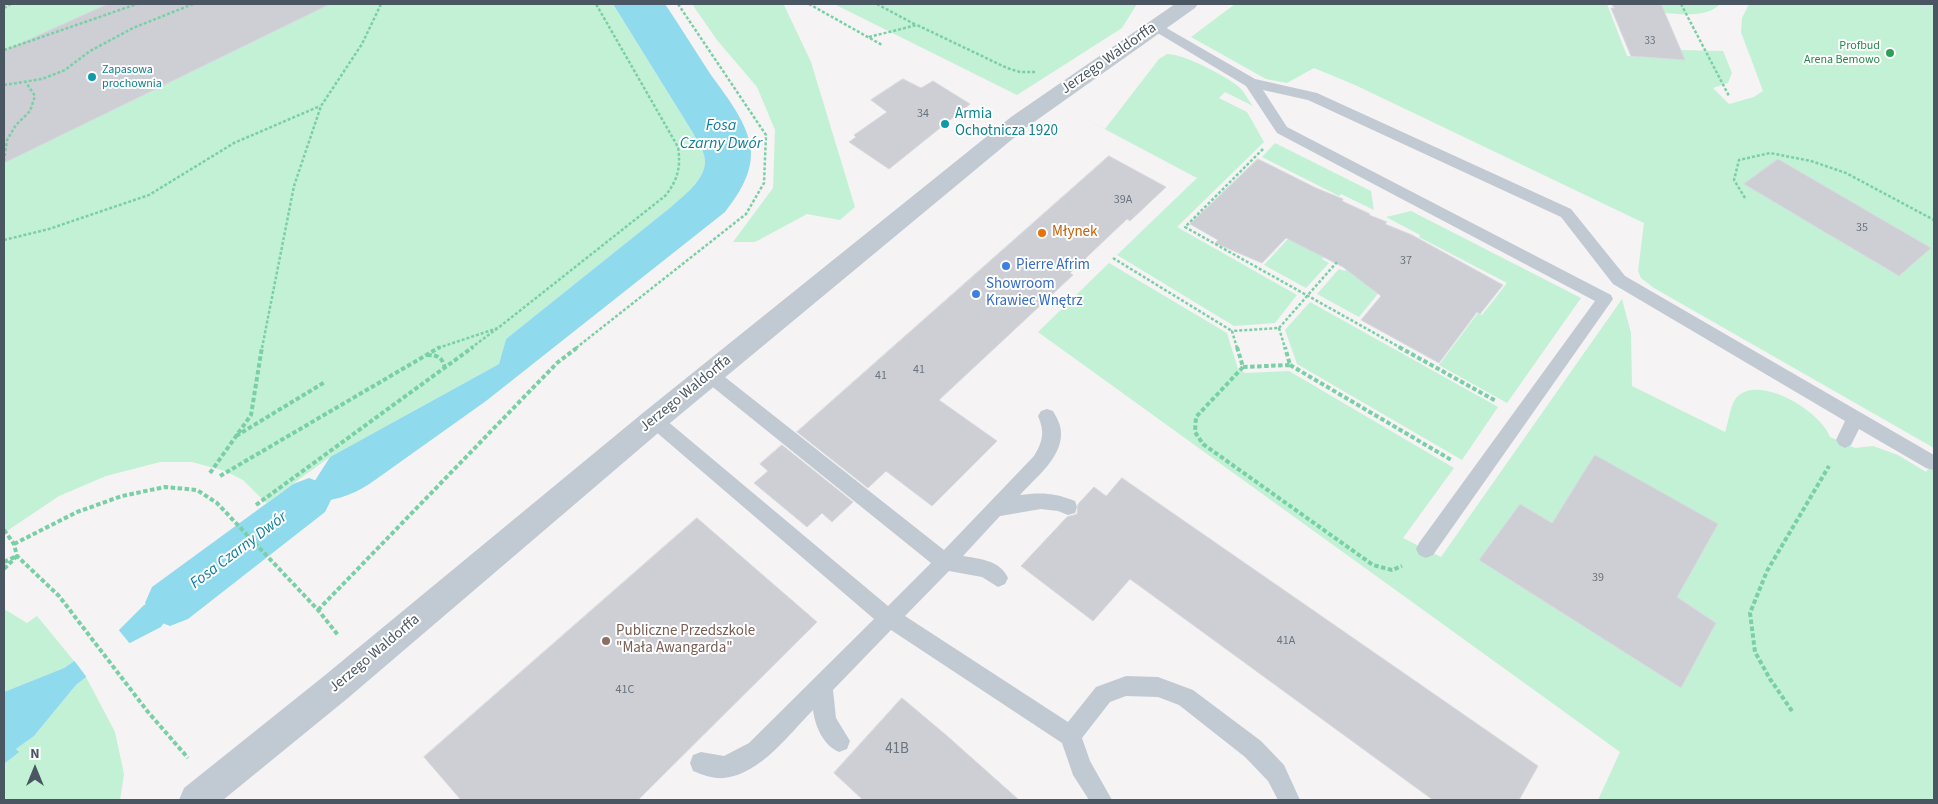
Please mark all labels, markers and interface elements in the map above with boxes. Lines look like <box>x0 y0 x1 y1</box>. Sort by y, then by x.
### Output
street label: Jerzego Waldorffa <box>1058 19 1160 99</box>
house number: 33 <box>1645 35 1655 49</box>
place label: Profbud Arena Bemowo <box>1804 39 1880 67</box>
marker: Profbud Arena Bemowo <box>1884 47 1896 59</box>
place label: Zapasowa prochownia <box>102 63 162 91</box>
marker: Zapasowa prochownia <box>86 71 98 83</box>
place label: Armia Ochotnicza 1920 <box>955 106 1058 141</box>
house number: 34 <box>917 107 929 121</box>
water label: Fosa Czarny Dwór <box>680 116 762 154</box>
marker: Armia Ochotnicza 1920 <box>939 118 951 130</box>
house number: 39A <box>1114 193 1132 207</box>
house number: 35 <box>1856 221 1868 235</box>
place label: Młynek <box>1052 224 1097 242</box>
marker: Młynek <box>1036 227 1048 239</box>
house number: 37 <box>1400 254 1412 268</box>
place label: Pierre Afrim <box>1016 257 1090 275</box>
marker: Pierre Afrim <box>1000 260 1012 272</box>
place label: Showroom Krawiec Wnętrz <box>986 276 1083 311</box>
marker: Showroom Krawiec Wnętrz <box>970 288 982 300</box>
street label: Jerzego Waldorffa <box>637 352 735 436</box>
house number: 41 <box>913 363 925 377</box>
house number: 41 <box>875 369 887 383</box>
water label: Fosa Czarny Dwór <box>187 508 291 594</box>
house number: 39 <box>1592 571 1604 585</box>
street label: Jerzego Waldorffa <box>326 611 424 697</box>
place label: Publiczne Przedszkole "Mała Awangarda" <box>616 623 755 658</box>
house number: 41A <box>1277 634 1295 648</box>
marker: Publiczne Przedszkole "Mała Awangarda" <box>600 635 612 647</box>
house number: 41C <box>616 683 634 697</box>
house number: 41B <box>885 741 909 759</box>
north arrow <box>10 744 60 794</box>
text: N <box>30 744 40 764</box>

